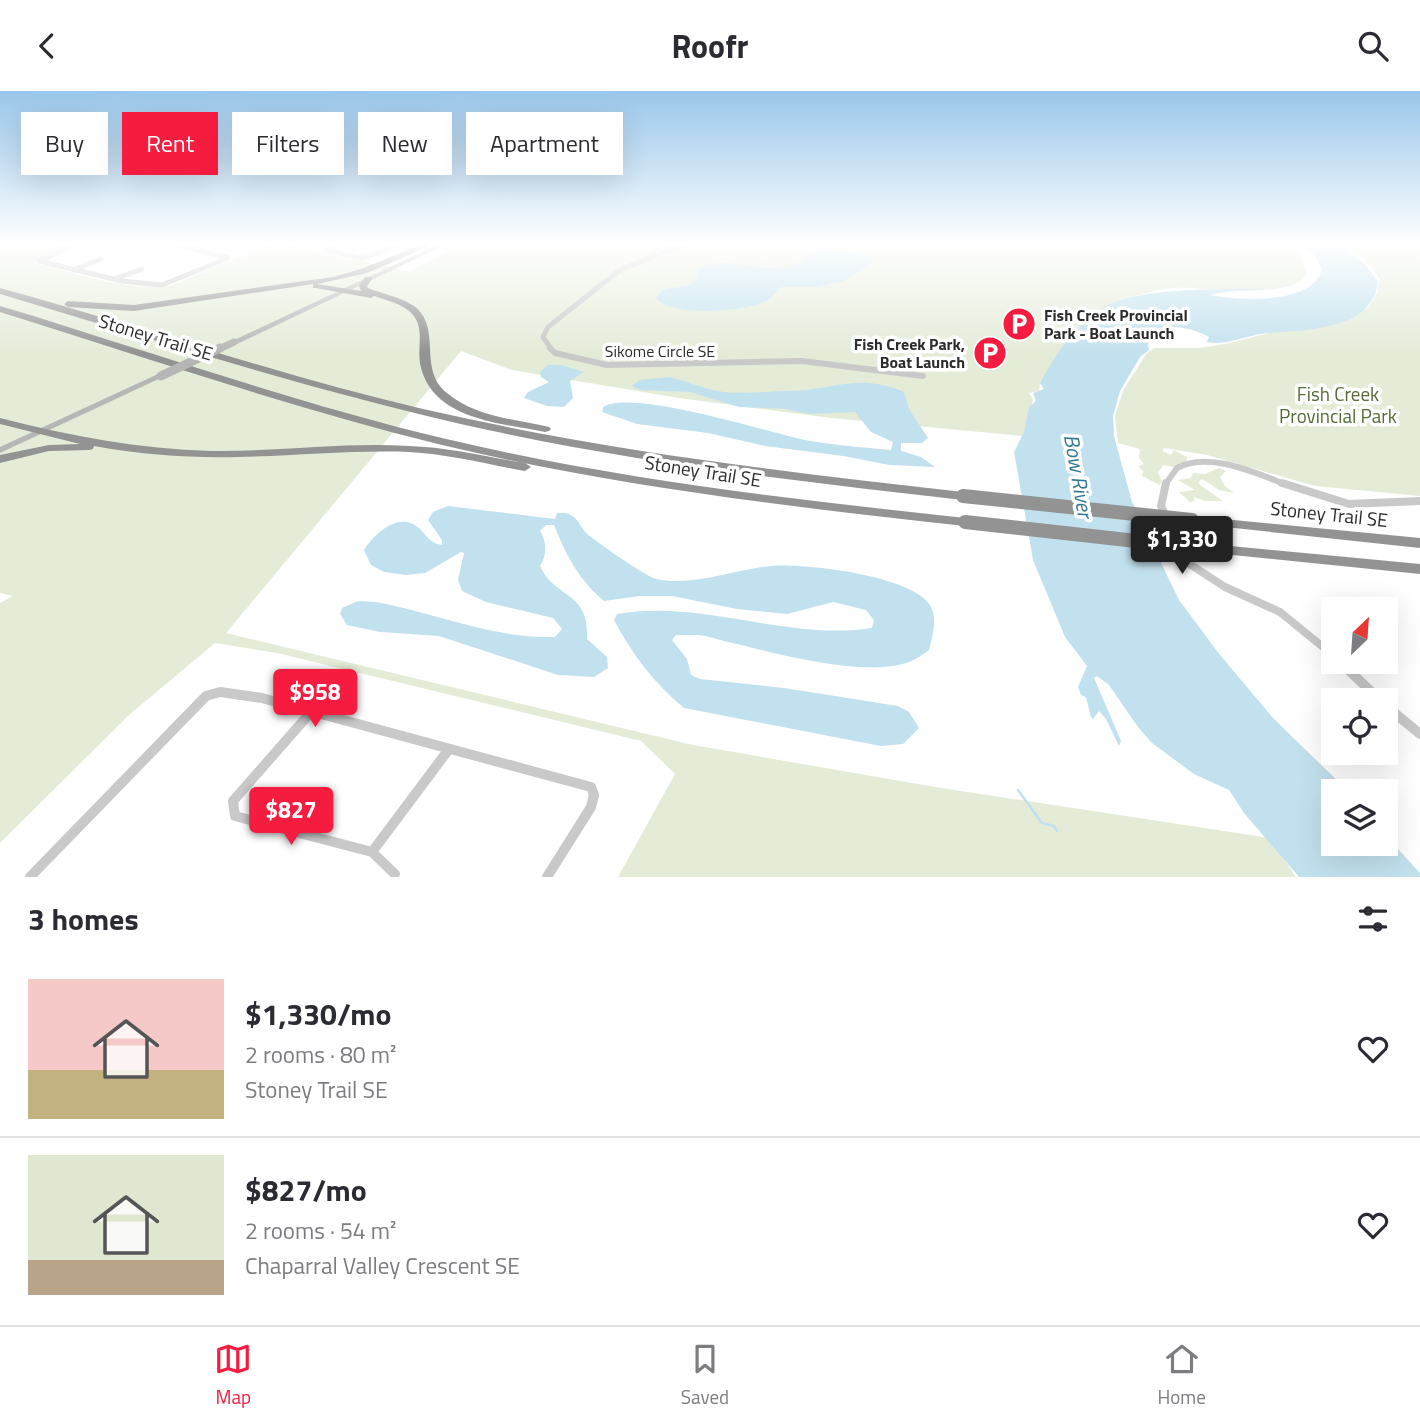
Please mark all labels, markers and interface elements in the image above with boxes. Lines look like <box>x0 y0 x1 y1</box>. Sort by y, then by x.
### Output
text: Roofr <box>672 22 748 70</box>
icon: back <box>28 27 66 65</box>
icon: search <box>1354 27 1392 65</box>
chip: Buy <box>21 112 108 175</box>
chip: Rent <box>122 112 218 175</box>
chip: Filters <box>232 112 344 175</box>
chip: New <box>358 112 452 175</box>
chip: Apartment <box>466 112 623 175</box>
place label: Fish Creek Provincial Park - Boat Launch <box>1044 303 1188 345</box>
street label: Stoney Trail SE <box>96 305 217 368</box>
parking icon: Fish Creek Provincial Park - Boat Launch <box>1000 305 1038 343</box>
place label: Fish Creek Park, Boat Launch <box>854 332 965 374</box>
parking icon: Fish Creek Park, Boat Launch <box>971 334 1009 372</box>
street label: Sikome Circle SE <box>605 339 715 363</box>
park label: Fish Creek Provincial Park <box>1279 379 1397 430</box>
water label: Bow River <box>1056 432 1102 522</box>
street label: Stoney Trail SE <box>643 447 764 494</box>
street label: Stoney Trail SE <box>1269 493 1389 534</box>
pin: $1,330 <box>1125 517 1239 576</box>
text: $1,330 <box>1147 521 1217 556</box>
north arrow <box>1321 597 1398 674</box>
map controls <box>1321 597 1398 856</box>
pin: $958 <box>274 669 356 729</box>
text: $958 <box>289 674 341 709</box>
button: locate <box>1321 688 1398 765</box>
button: layers <box>1321 779 1398 856</box>
pin: $827 <box>250 787 332 847</box>
text: $827 <box>265 792 317 827</box>
text: 3 homes <box>28 896 139 942</box>
icon: filters <box>1354 900 1392 938</box>
text: $1,330/mo <box>245 991 391 1037</box>
icon: home <box>84 1007 168 1091</box>
icon: heart <box>1354 1030 1392 1068</box>
text: 2 rooms · 80 m² <box>245 1037 396 1072</box>
text: Stoney Trail SE <box>245 1072 388 1107</box>
text: $827/mo <box>245 1167 367 1213</box>
icon: home <box>84 1183 168 1267</box>
icon: heart <box>1354 1206 1392 1244</box>
text: 2 rooms · 54 m² <box>245 1213 396 1248</box>
text: Chaparral Valley Crescent SE <box>245 1248 520 1283</box>
tab: Map <box>214 1340 252 1411</box>
tab: Saved <box>681 1340 729 1411</box>
tab: Home <box>1158 1340 1206 1411</box>

